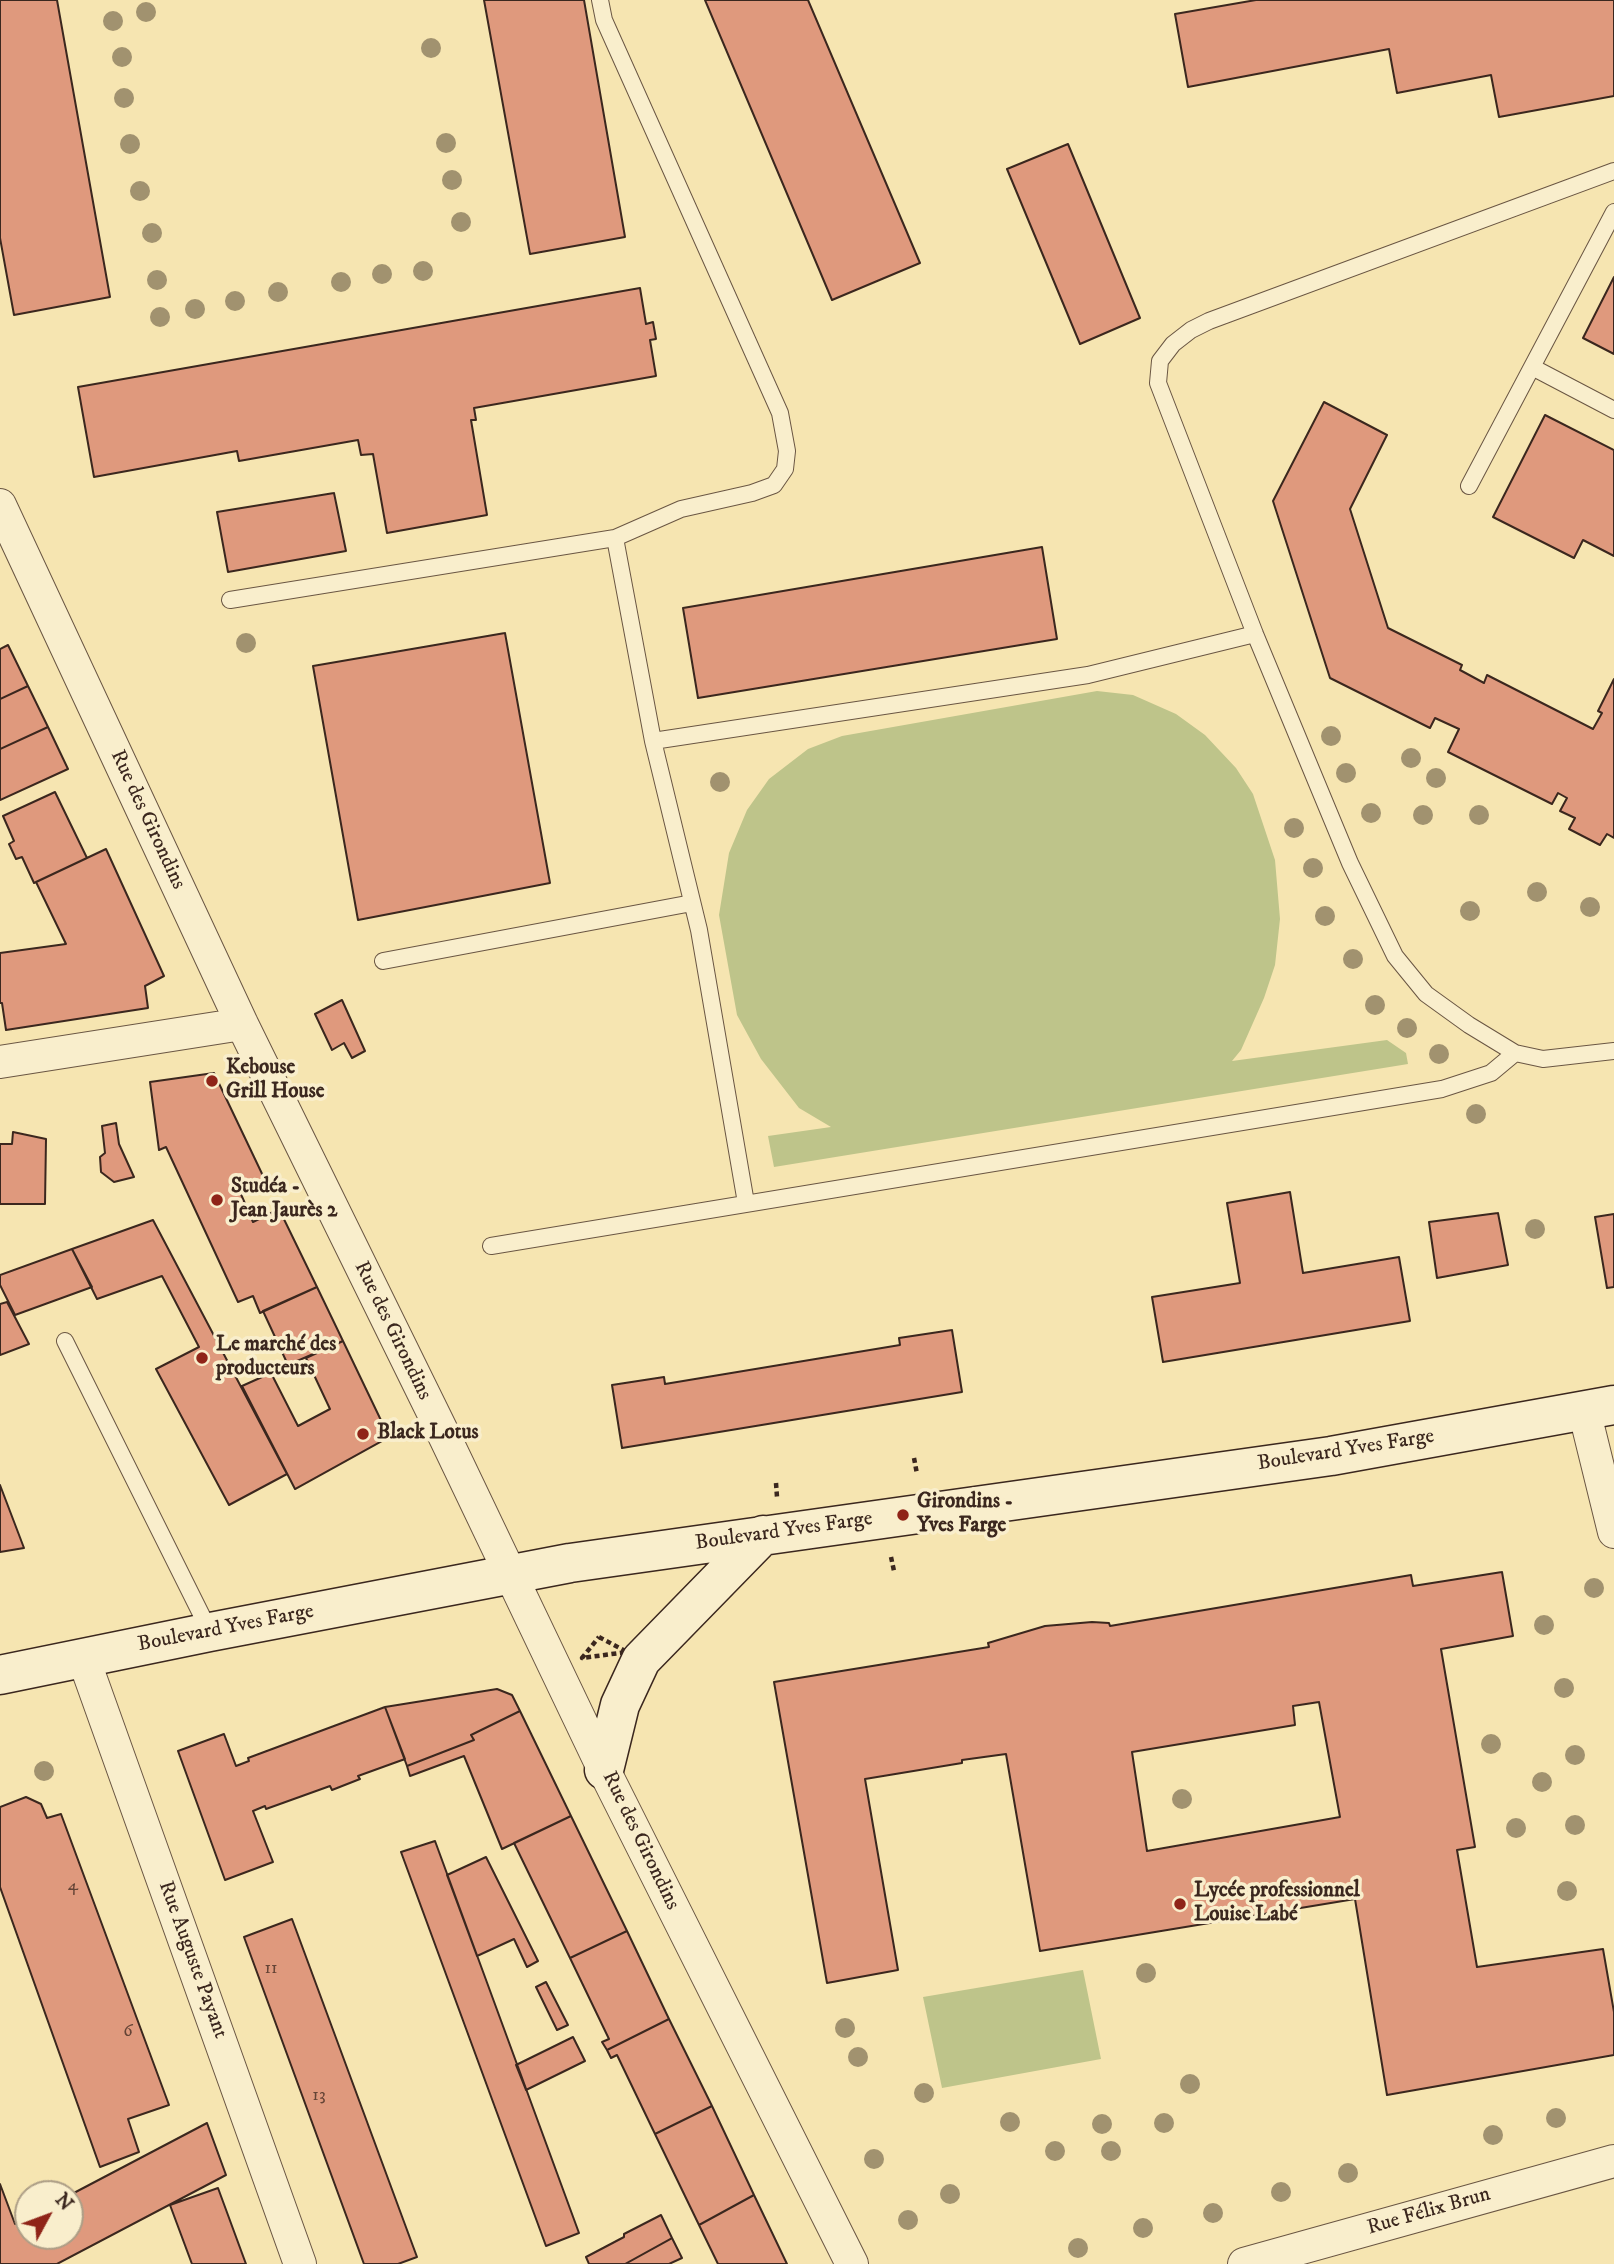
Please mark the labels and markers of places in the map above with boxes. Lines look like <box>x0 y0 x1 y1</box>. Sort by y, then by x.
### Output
place label: Kebouse Grill House <box>226 1056 324 1106</box>
marker: Kebouse Grill House <box>204 1073 220 1089</box>
place label: Studéa - Jean Jaurès 2 <box>231 1175 337 1225</box>
marker: Studéa - Jean Jaurès 2 <box>209 1192 225 1208</box>
place label: Le marché des producteurs <box>216 1333 336 1383</box>
marker: Le marché des producteurs <box>194 1350 210 1366</box>
place label: Black Lotus <box>377 1421 479 1447</box>
marker: Black Lotus <box>355 1426 371 1442</box>
place label: Girondins - Yves Farge <box>917 1490 1013 1540</box>
marker: Girondins - Yves Farge <box>895 1507 911 1523</box>
place label: Lycée professionnel Louise Labé <box>1194 1879 1360 1929</box>
marker: Lycée professionnel Louise Labé <box>1172 1896 1188 1912</box>

